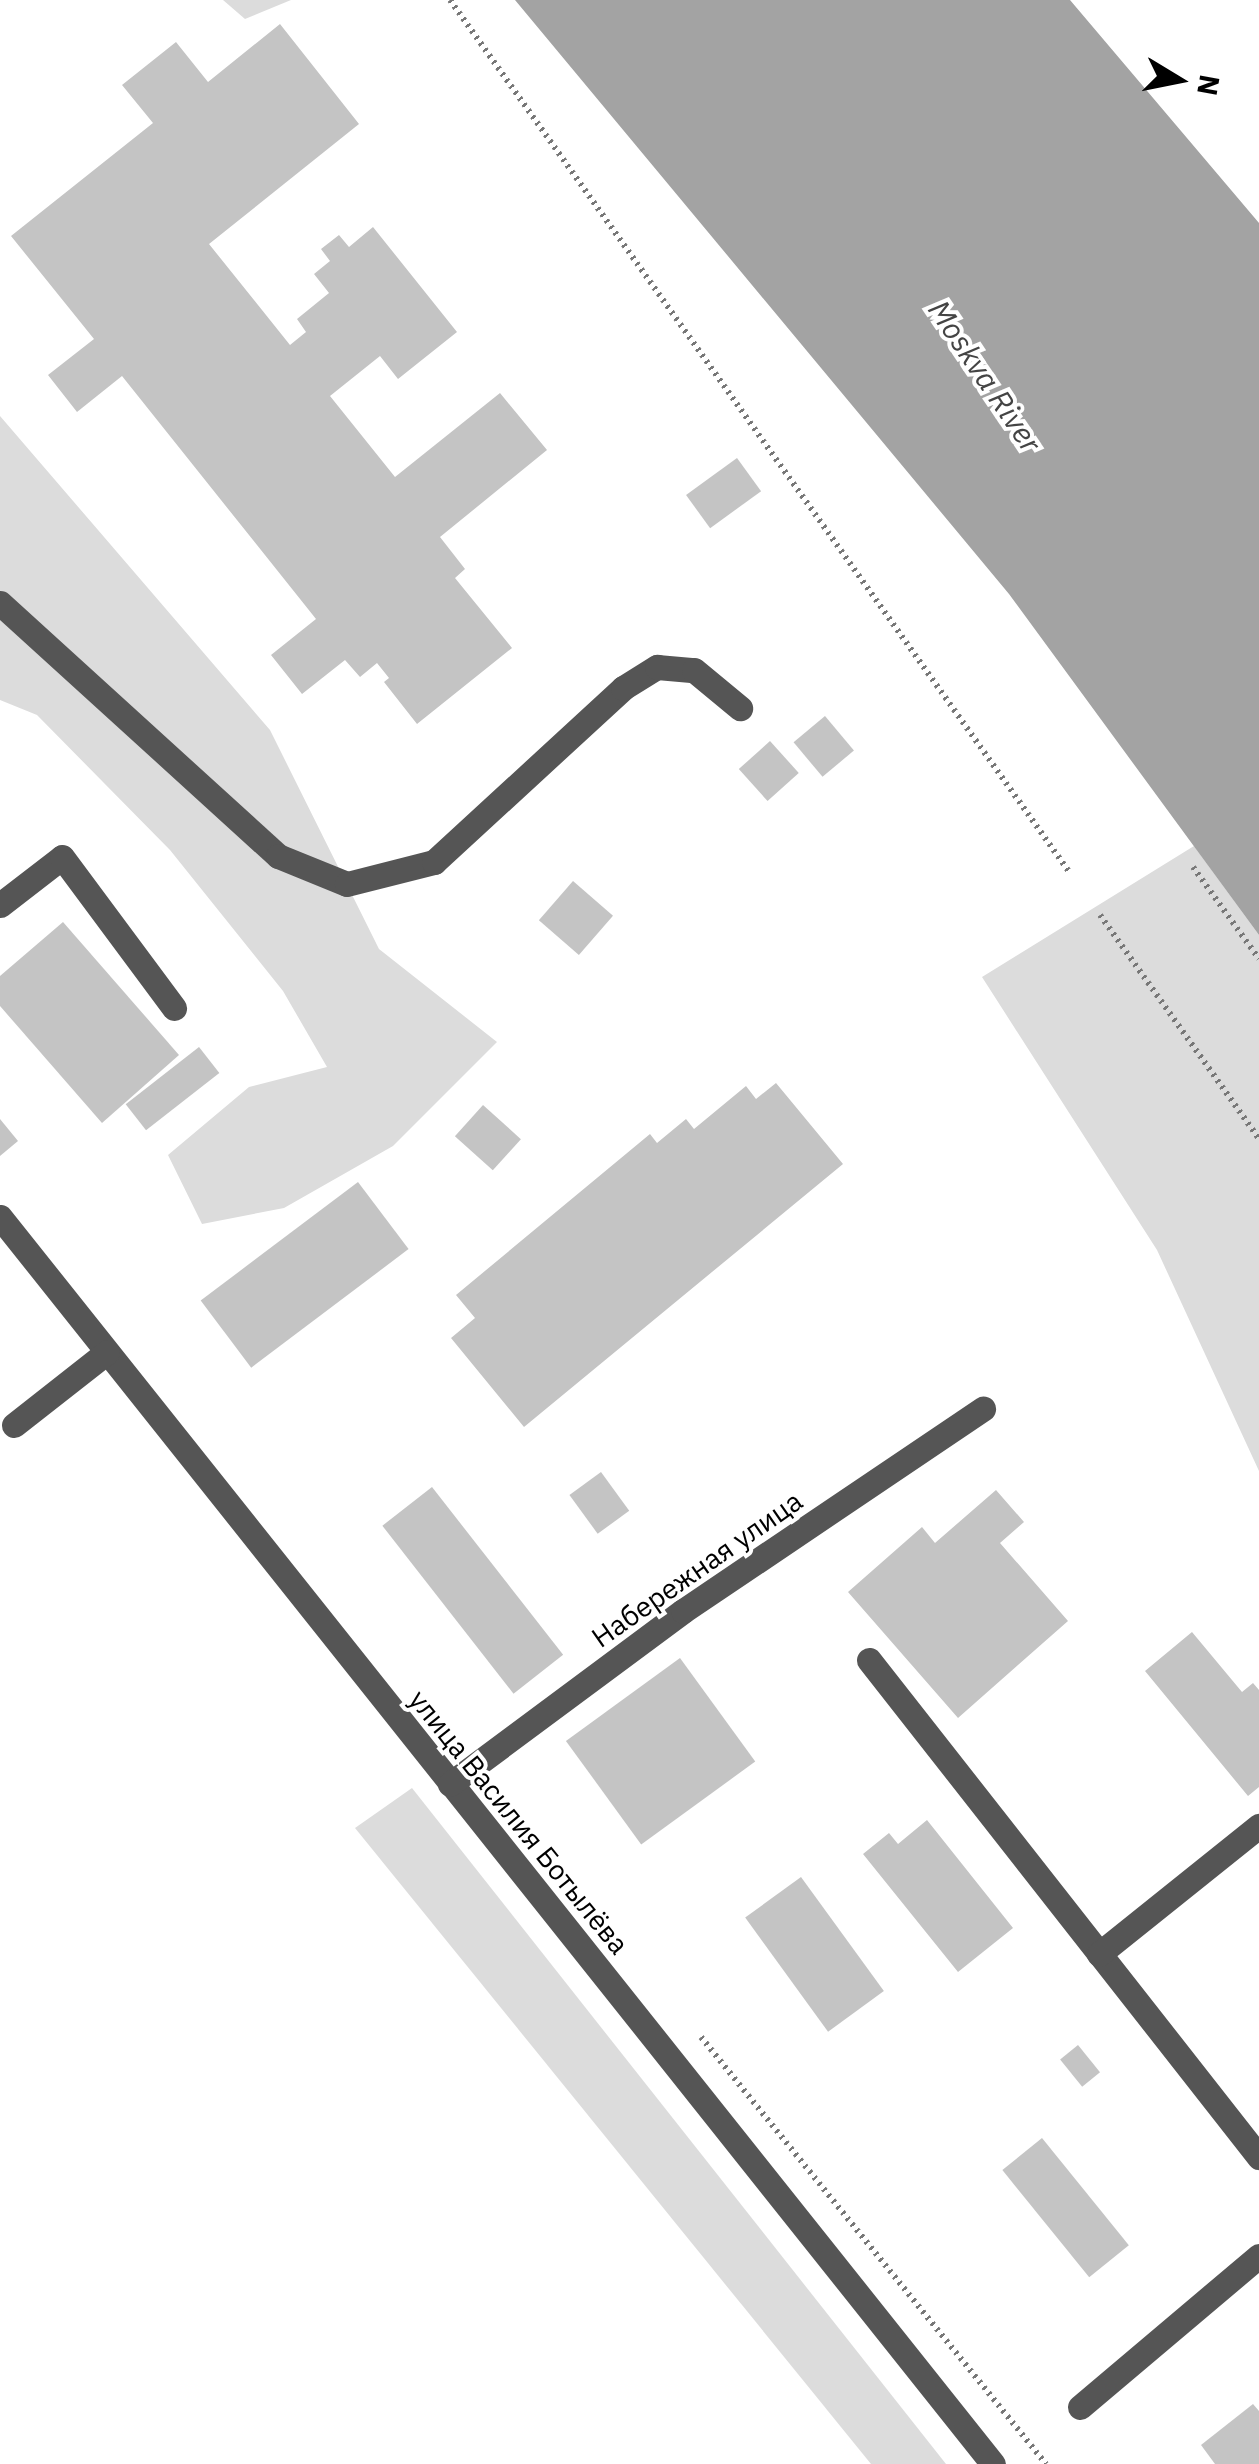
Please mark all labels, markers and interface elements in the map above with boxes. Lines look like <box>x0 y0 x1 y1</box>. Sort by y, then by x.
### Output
north arrow <box>1129 30 1229 130</box>
text: N <box>1189 72 1229 98</box>
water label: Moskva River <box>921 293 1049 459</box>
street label: Набережная улица <box>585 1484 809 1654</box>
street label: улица Василия Ботылёва <box>402 1683 636 1961</box>

